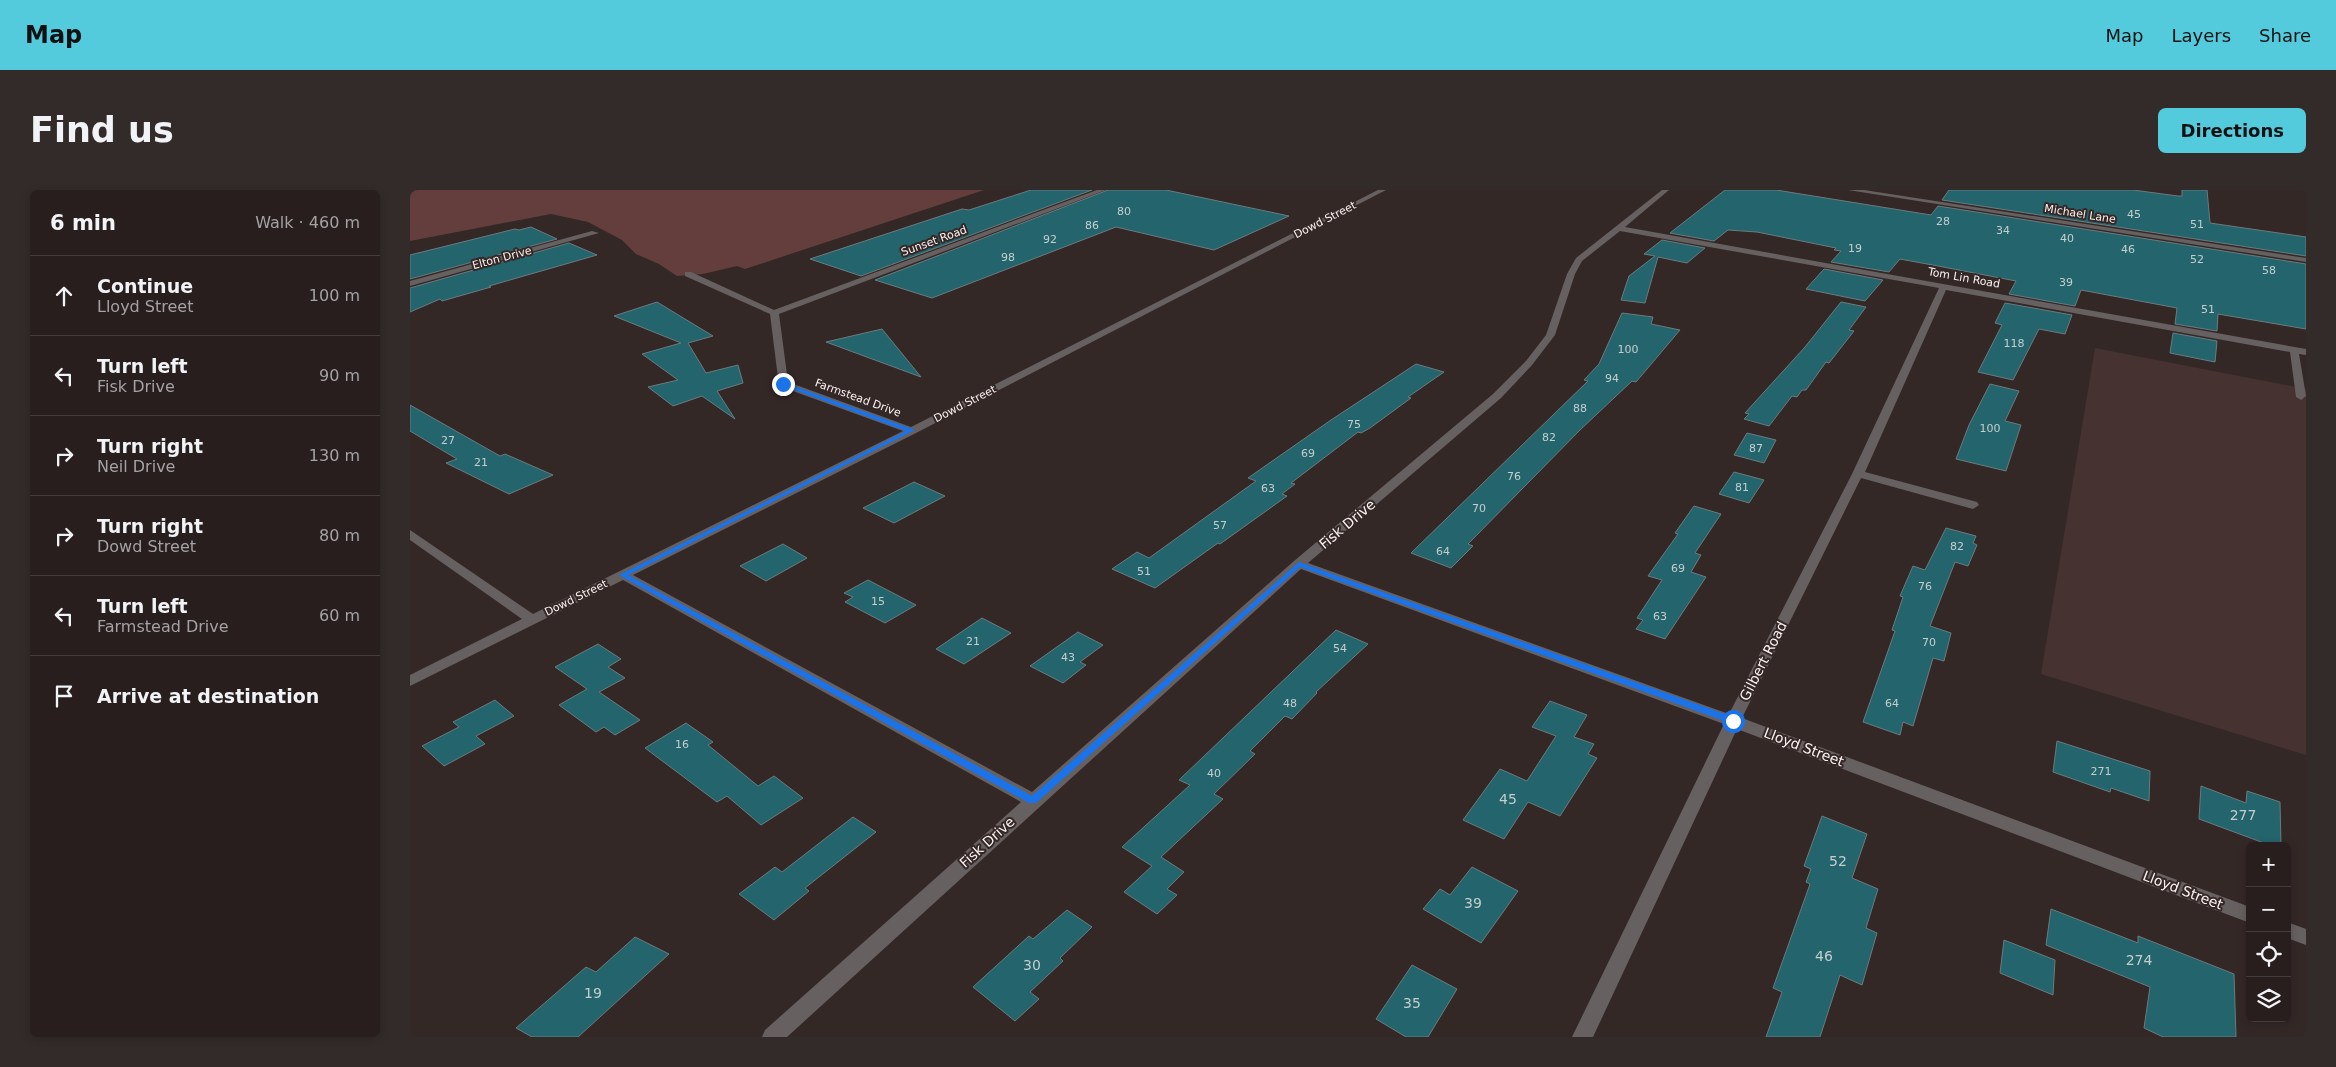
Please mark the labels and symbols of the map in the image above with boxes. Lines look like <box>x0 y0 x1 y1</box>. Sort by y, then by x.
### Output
street label: Dowd Street <box>1292 198 1359 241</box>
street label: Michael Lane <box>2043 202 2117 226</box>
house number: 80 <box>1117 205 1131 218</box>
house number: 45 <box>2127 208 2141 221</box>
house number: 28 <box>1936 215 1950 228</box>
house number: 51 <box>2190 218 2204 231</box>
house number: 86 <box>1085 219 1099 232</box>
street label: Sunset Road <box>899 223 969 259</box>
house number: 34 <box>1996 224 2010 237</box>
house number: 40 <box>2060 232 2074 245</box>
house number: 92 <box>1043 233 1057 246</box>
house number: 19 <box>1848 242 1862 255</box>
house number: 46 <box>2121 243 2135 256</box>
street label: Elton Drive <box>471 244 533 272</box>
house number: 98 <box>1001 251 1015 264</box>
house number: 52 <box>2190 253 2204 266</box>
house number: 58 <box>2262 264 2276 277</box>
street label: Tom Lin Road <box>1926 265 2001 291</box>
house number: 39 <box>2059 276 2073 289</box>
house number: 51 <box>2201 303 2215 316</box>
house number: 118 <box>2004 337 2025 350</box>
house number: 100 <box>1618 343 1639 356</box>
house number: 94 <box>1605 372 1619 385</box>
route end <box>772 373 795 396</box>
street label: Farmstead Drive <box>813 376 903 420</box>
street label: Dowd Street <box>932 382 999 425</box>
house number: 88 <box>1573 402 1587 415</box>
house number: 75 <box>1347 418 1361 431</box>
house number: 100 <box>1980 422 2001 435</box>
house number: 82 <box>1542 431 1556 444</box>
house number: 27 <box>441 434 455 447</box>
house number: 87 <box>1749 442 1763 455</box>
house number: 69 <box>1301 447 1315 460</box>
house number: 21 <box>474 456 488 469</box>
house number: 76 <box>1507 470 1521 483</box>
house number: 81 <box>1735 481 1749 494</box>
house number: 63 <box>1261 482 1275 495</box>
street label: Fisk Drive <box>1316 496 1378 552</box>
house number: 70 <box>1472 502 1486 515</box>
house number: 57 <box>1213 519 1227 532</box>
house number: 82 <box>1950 540 1964 553</box>
house number: 64 <box>1436 545 1450 558</box>
house number: 69 <box>1671 562 1685 575</box>
house number: 51 <box>1137 565 1151 578</box>
street label: Dowd Street <box>543 577 610 619</box>
house number: 76 <box>1918 580 1932 593</box>
house number: 15 <box>871 595 885 608</box>
house number: 63 <box>1653 610 1667 623</box>
street label: Gilbert Road <box>1736 619 1790 703</box>
house number: 21 <box>966 635 980 648</box>
house number: 70 <box>1922 636 1936 649</box>
house number: 54 <box>1333 642 1347 655</box>
house number: 43 <box>1061 651 1075 664</box>
house number: 48 <box>1283 697 1297 710</box>
house number: 64 <box>1885 697 1899 710</box>
route start <box>1722 710 1745 733</box>
street label: Lloyd Street <box>1762 724 1847 770</box>
house number: 16 <box>675 738 689 751</box>
house number: 271 <box>2091 765 2112 778</box>
house number: 40 <box>1207 767 1221 780</box>
house number: 45 <box>1499 791 1517 807</box>
house number: 277 <box>2230 807 2256 823</box>
street label: Fisk Drive <box>956 813 1018 871</box>
house number: 52 <box>1829 853 1847 869</box>
street label: Lloyd Street <box>2141 867 2226 913</box>
house number: 39 <box>1464 895 1482 911</box>
house number: 46 <box>1815 948 1833 964</box>
house number: 274 <box>2126 952 2152 968</box>
house number: 30 <box>1023 957 1041 973</box>
house number: 19 <box>584 985 602 1001</box>
house number: 35 <box>1403 995 1421 1011</box>

